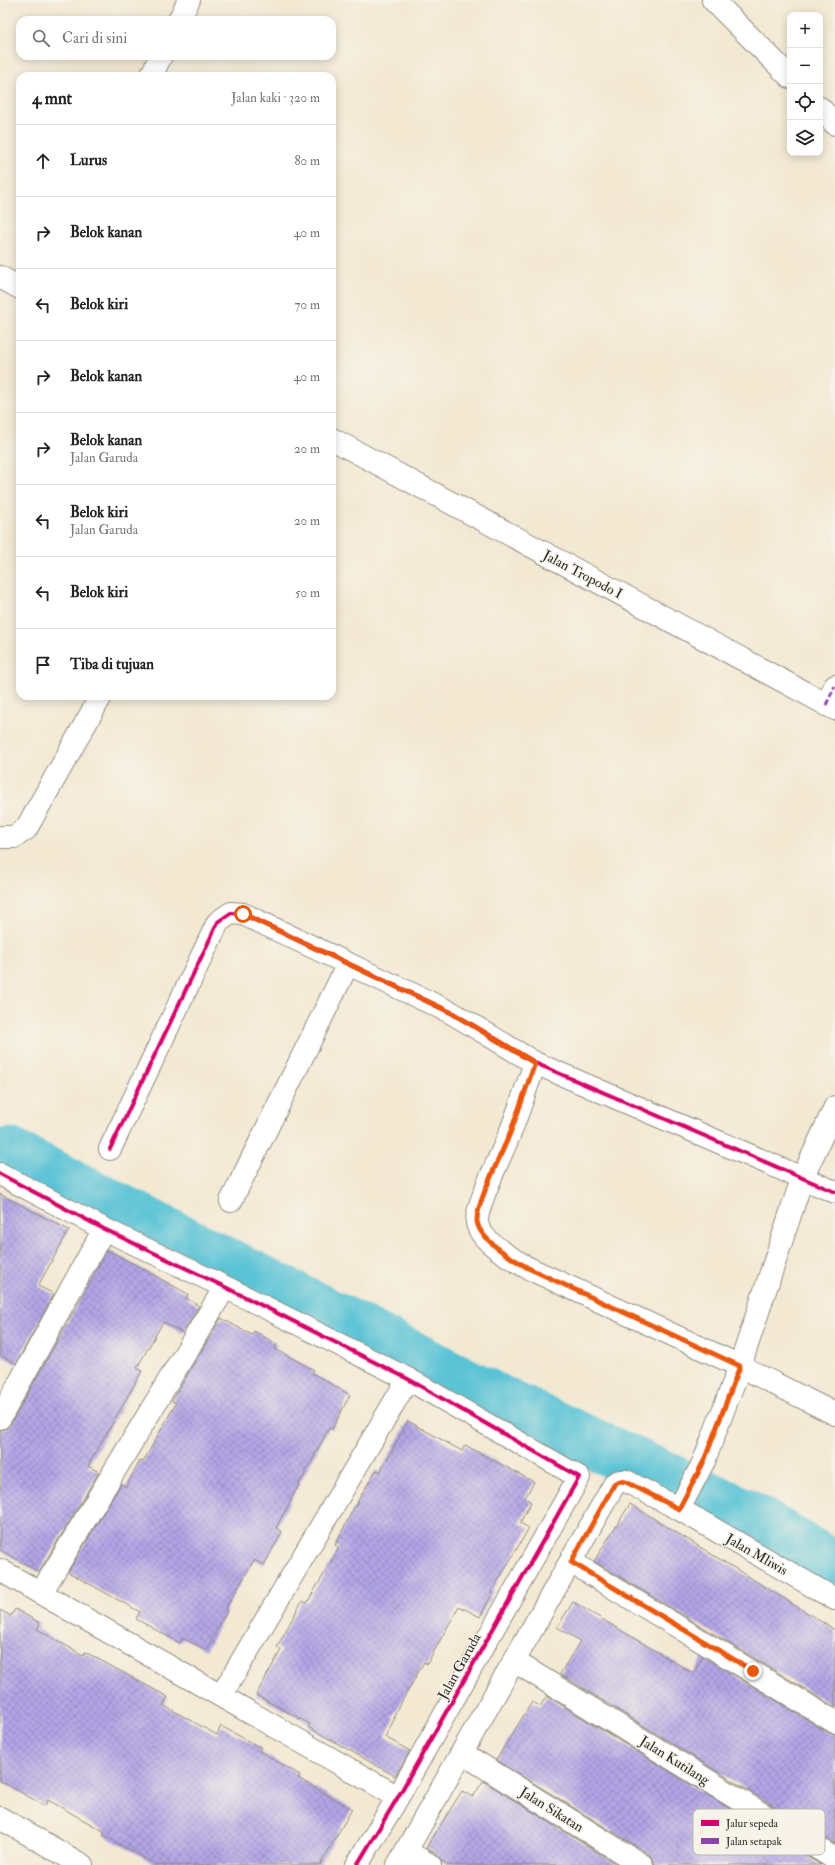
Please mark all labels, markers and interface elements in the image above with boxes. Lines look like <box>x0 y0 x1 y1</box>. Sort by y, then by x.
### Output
map controls <box>787 12 823 156</box>
button: + <box>787 12 823 48</box>
search box <box>16 16 336 60</box>
icon: search <box>30 27 52 49</box>
text: Cari di sini <box>62 29 127 48</box>
button: − <box>787 48 823 84</box>
button: locate <box>787 84 823 120</box>
text: 4 mnt <box>32 88 72 109</box>
text: Jalan kaki · 320 m <box>231 90 320 106</box>
button: layers <box>787 120 823 156</box>
icon: ahead <box>32 150 54 172</box>
text: Lurus <box>70 151 107 170</box>
text: 80 m <box>294 153 320 169</box>
icon: right <box>32 222 54 244</box>
text: Belok kanan <box>70 223 142 242</box>
text: 40 m <box>294 225 320 241</box>
icon: left <box>32 294 54 316</box>
text: Belok kiri <box>70 295 128 314</box>
text: 70 m <box>295 297 320 313</box>
icon: right <box>32 366 54 388</box>
text: Belok kanan <box>70 367 142 386</box>
text: 40 m <box>294 369 320 385</box>
text: Belok kanan <box>70 431 142 450</box>
icon: right <box>32 438 54 460</box>
text: 20 m <box>294 441 320 457</box>
text: Jalan Garuda <box>70 450 138 466</box>
text: Belok kiri <box>70 503 128 522</box>
icon: left <box>32 510 54 532</box>
text: 20 m <box>294 513 320 529</box>
text: Jalan Garuda <box>70 522 138 538</box>
street label: Jalan Tropodo I <box>539 546 626 604</box>
icon: left <box>32 582 54 604</box>
text: Belok kiri <box>70 583 128 602</box>
text: 50 m <box>295 585 320 601</box>
icon: arrive <box>32 654 54 676</box>
text: Tiba di tujuan <box>70 655 154 674</box>
route start <box>234 905 252 923</box>
street label: Jalan Mliwis <box>722 1529 791 1579</box>
street label: Jalan Garuda <box>434 1630 485 1703</box>
route end <box>744 1662 762 1680</box>
street label: Jalan Kutilang <box>636 1732 714 1789</box>
street label: Jalan Sikatan <box>516 1783 587 1836</box>
legend <box>693 1809 825 1855</box>
text: Jalur sepeda <box>725 1817 779 1831</box>
text: Jalan setapak <box>725 1835 783 1849</box>

